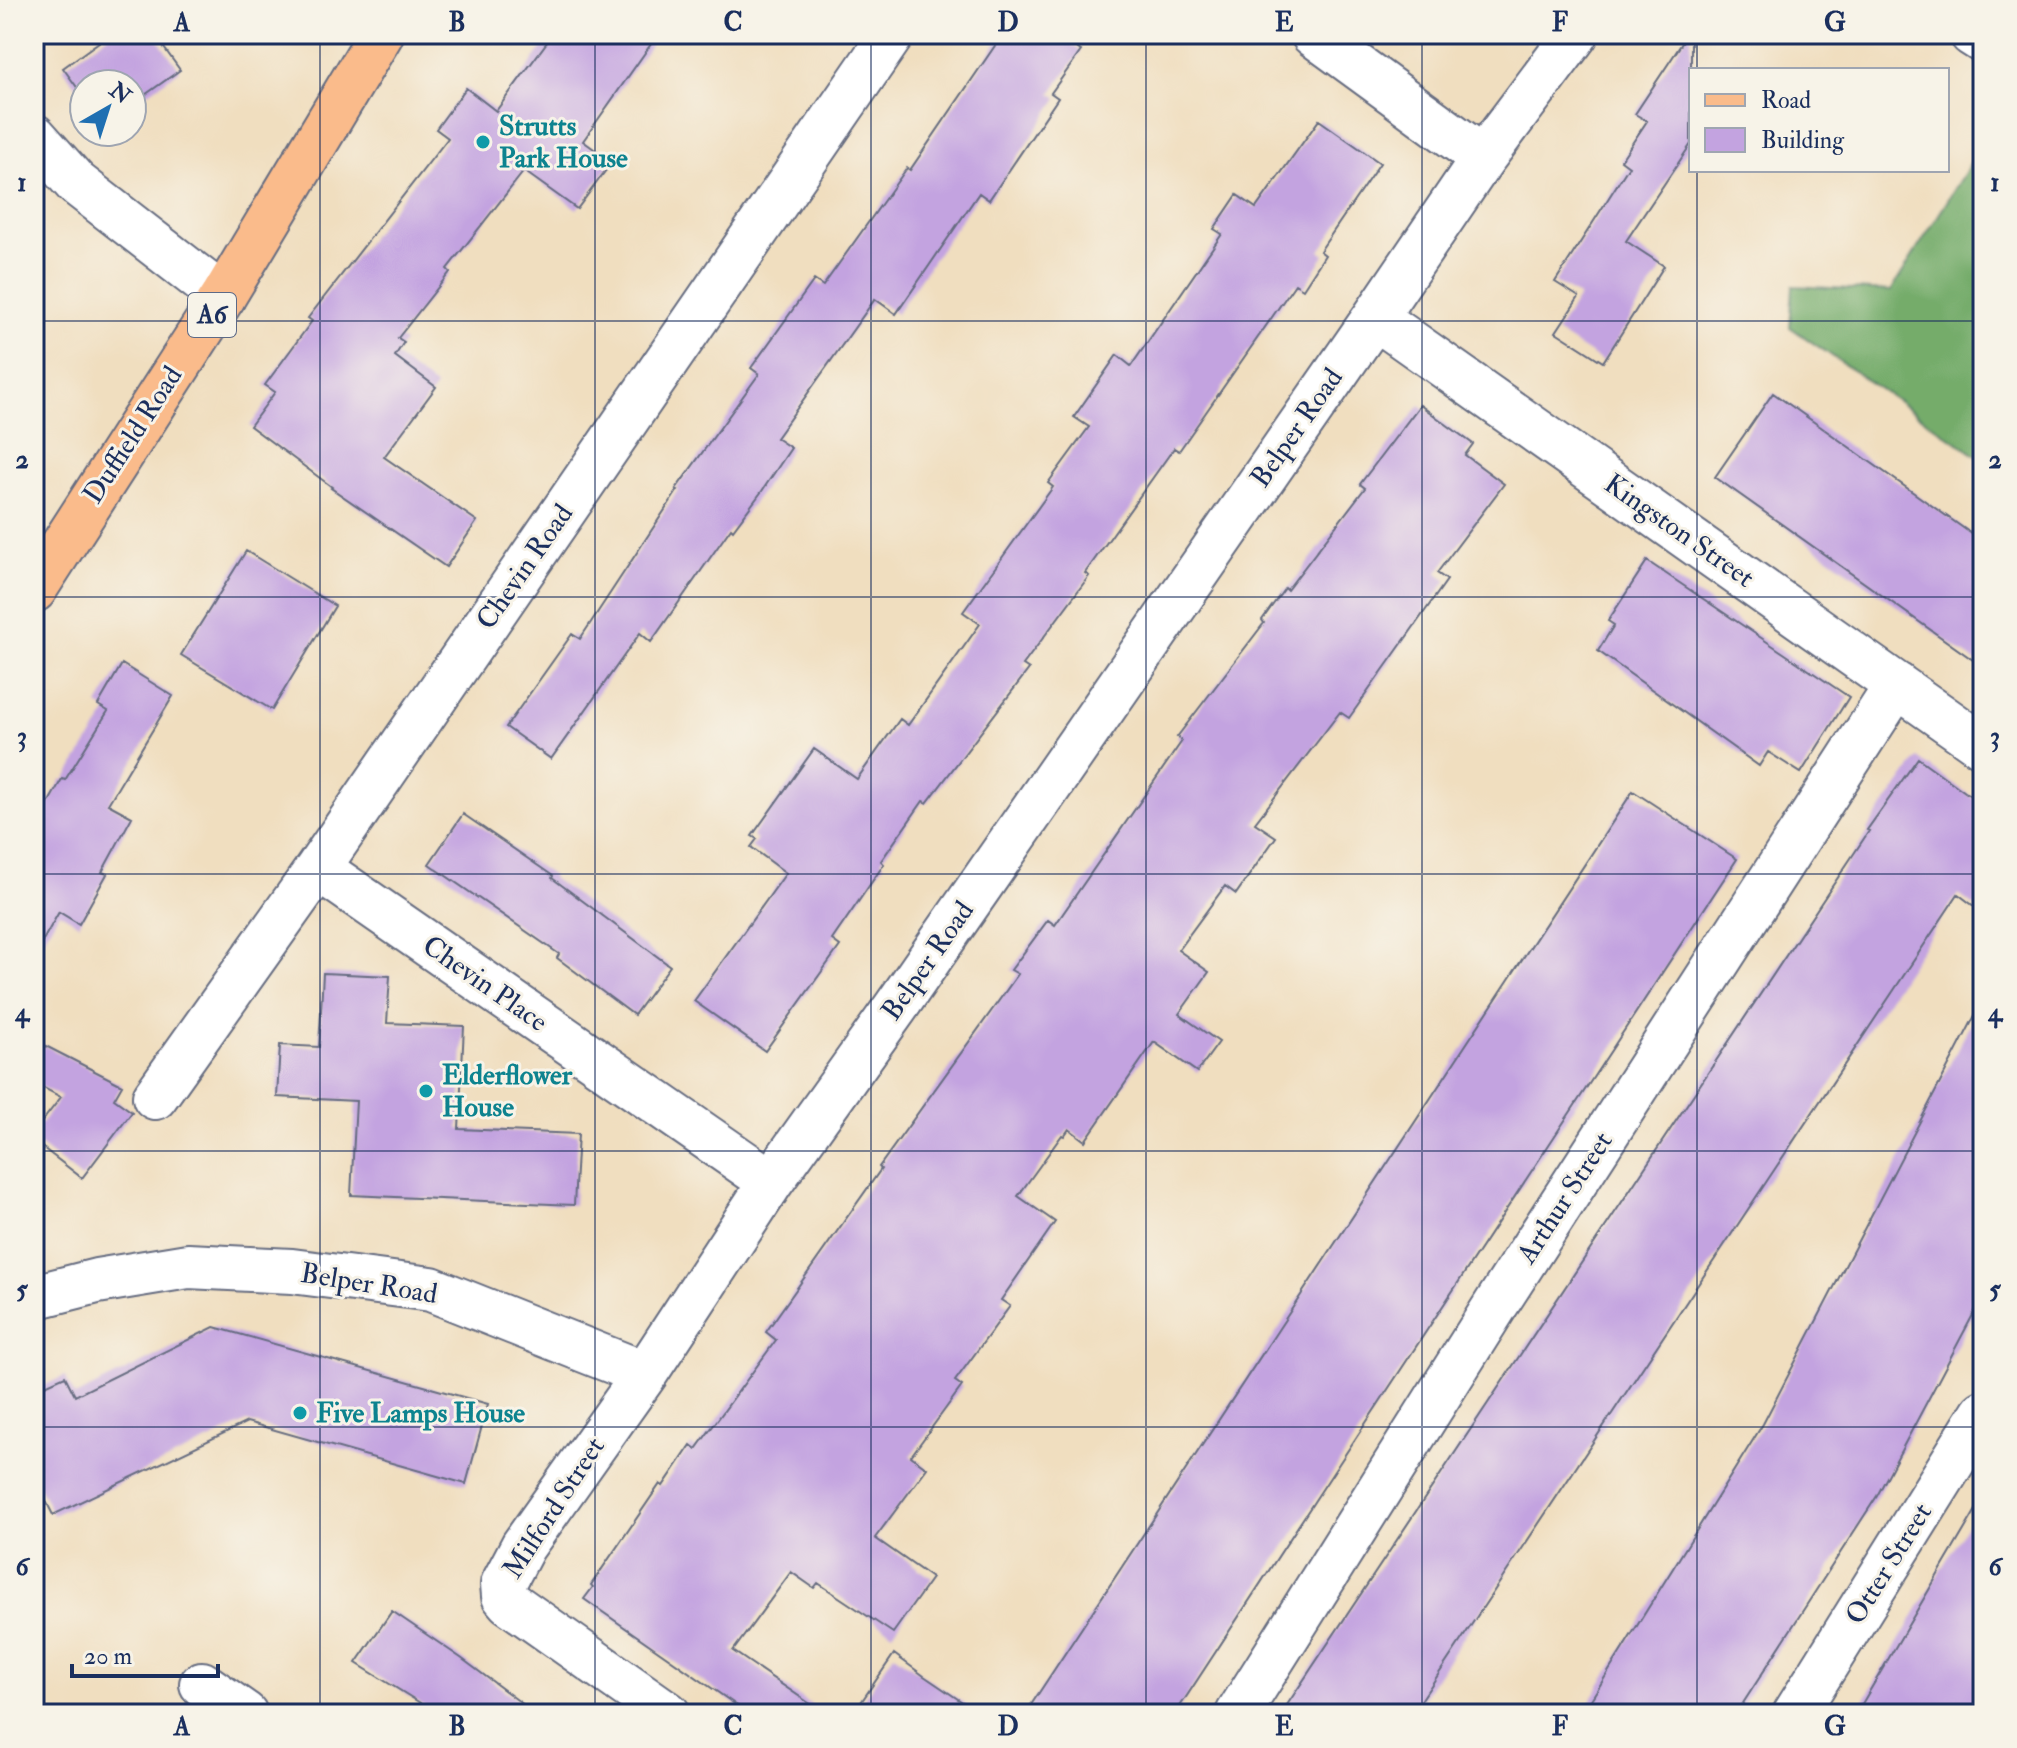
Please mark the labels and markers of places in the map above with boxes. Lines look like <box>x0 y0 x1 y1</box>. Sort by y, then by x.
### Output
place label: Strutts Park House <box>499 109 628 176</box>
marker: Strutts Park House <box>474 133 492 151</box>
place label: Elderflower House <box>442 1058 573 1125</box>
marker: Elderflower House <box>417 1082 435 1100</box>
place label: Five Lamps House <box>316 1396 525 1431</box>
marker: Five Lamps House <box>291 1404 309 1422</box>

